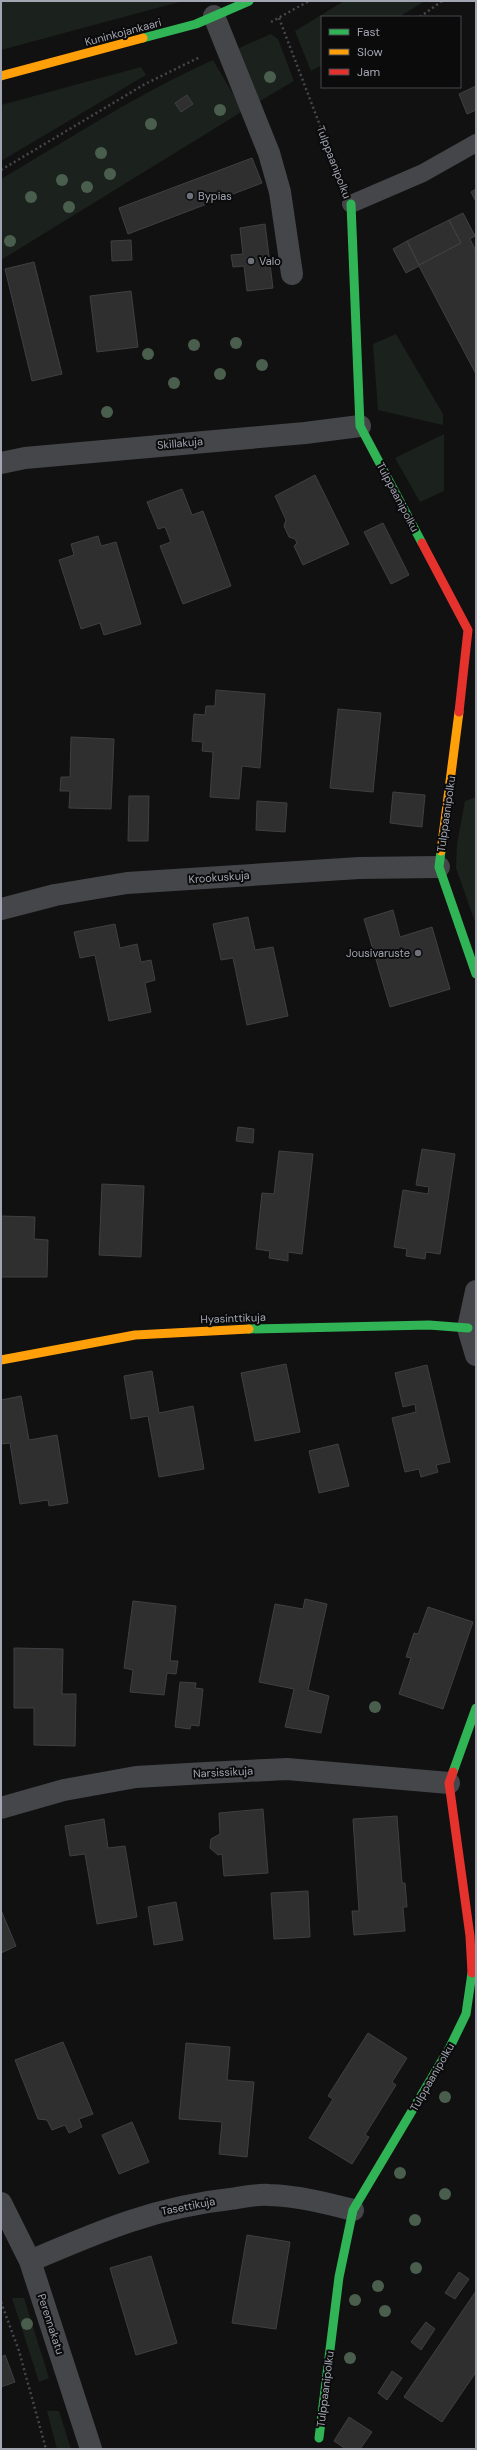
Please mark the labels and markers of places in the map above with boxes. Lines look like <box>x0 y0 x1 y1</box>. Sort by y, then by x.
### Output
place label: Bypias <box>198 189 232 203</box>
marker: Bypias <box>185 191 195 201</box>
place label: Valo <box>259 254 281 268</box>
marker: Valo <box>246 256 256 266</box>
place label: Jousivaruste <box>346 946 410 960</box>
marker: Jousivaruste <box>413 948 423 958</box>

